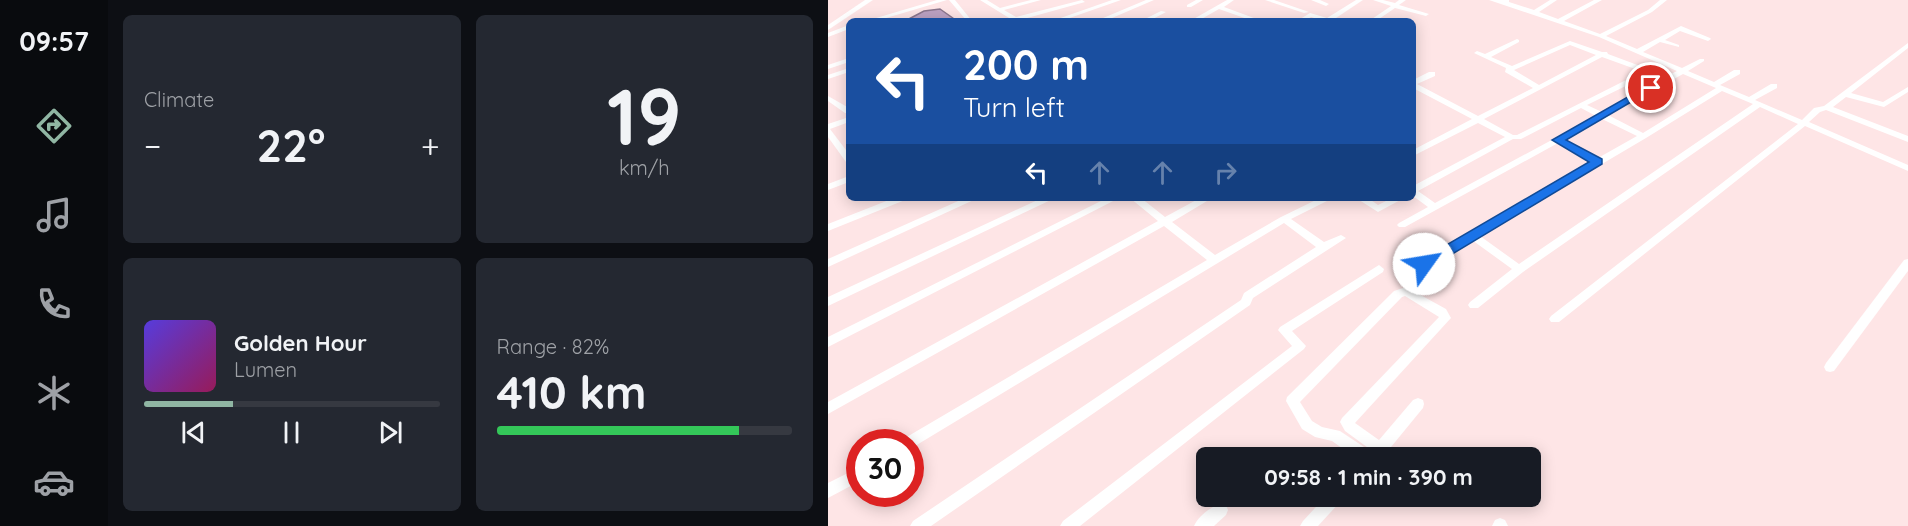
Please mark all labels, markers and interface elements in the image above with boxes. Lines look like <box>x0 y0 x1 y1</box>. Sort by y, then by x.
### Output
text: 09:57 <box>19 24 89 58</box>
text: 200 m <box>963 38 1089 91</box>
icon: left <box>864 42 942 120</box>
pin <box>1625 62 1676 113</box>
text: 19 <box>607 67 682 165</box>
icon: arrive <box>1634 71 1667 104</box>
text: Climate <box>144 87 214 112</box>
text: Turn left <box>963 90 1065 124</box>
icon: directions <box>33 105 75 147</box>
text: 22° <box>257 117 325 173</box>
text: − <box>144 125 161 166</box>
text: + <box>421 125 440 166</box>
text: km/h <box>619 155 670 180</box>
icon: left <box>1020 156 1053 189</box>
icon: ahead <box>1083 156 1116 189</box>
icon: ahead <box>1146 156 1179 189</box>
icon: right <box>1209 156 1242 189</box>
icon: music <box>33 194 75 236</box>
position arrow <box>1392 232 1456 296</box>
icon: phone <box>33 283 75 325</box>
text: Golden Hour <box>234 329 367 357</box>
text: Range · 82% <box>497 334 609 359</box>
text: Lumen <box>234 357 297 382</box>
text: 410 km <box>497 364 646 420</box>
icon: climate <box>33 372 75 414</box>
icon: previous <box>177 416 210 449</box>
icon: pause <box>275 416 308 449</box>
icon: next <box>374 416 407 449</box>
speed limit sign: 30 <box>846 429 924 507</box>
icon: car <box>33 461 75 503</box>
text: 09:58 · 1 min · 390 m <box>1264 463 1473 491</box>

